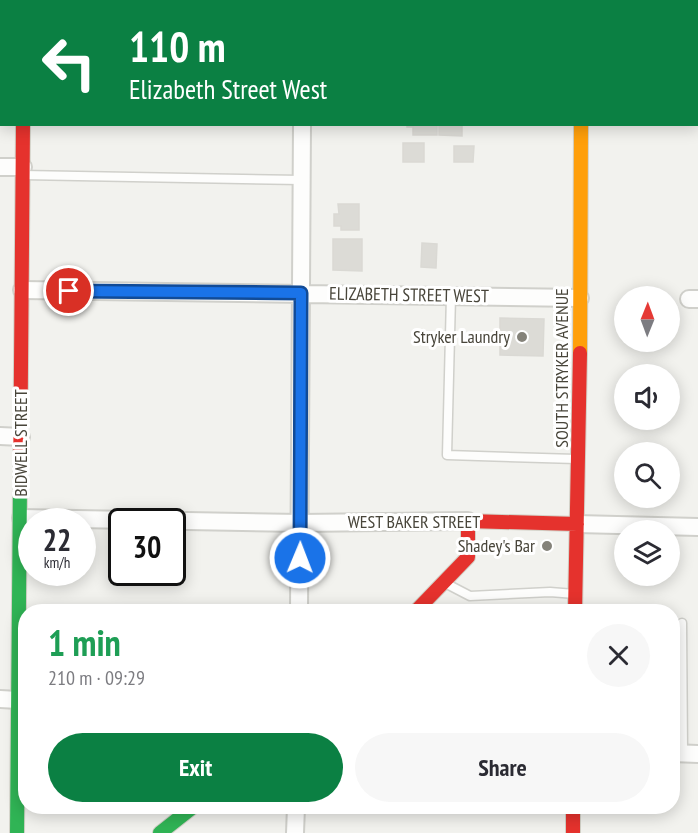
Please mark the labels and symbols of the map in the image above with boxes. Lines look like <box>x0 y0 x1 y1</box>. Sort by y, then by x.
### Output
pin <box>43 265 94 316</box>
street label: ELIZABETH STREET WEST <box>329 282 489 307</box>
north arrow <box>614 286 680 352</box>
street label: SOUTH STRYKER AVENUE <box>550 288 573 448</box>
place label: Stryker Laundry <box>413 325 510 348</box>
marker: Stryker Laundry <box>515 330 529 344</box>
street label: BIDWELL STREET <box>9 389 32 497</box>
speed limit sign: 30 <box>108 508 186 586</box>
street label: WEST BAKER STREET <box>348 510 480 533</box>
position arrow <box>268 526 332 590</box>
place label: Shadey's Bar <box>458 534 535 557</box>
marker: Shadey's Bar <box>540 539 554 553</box>

